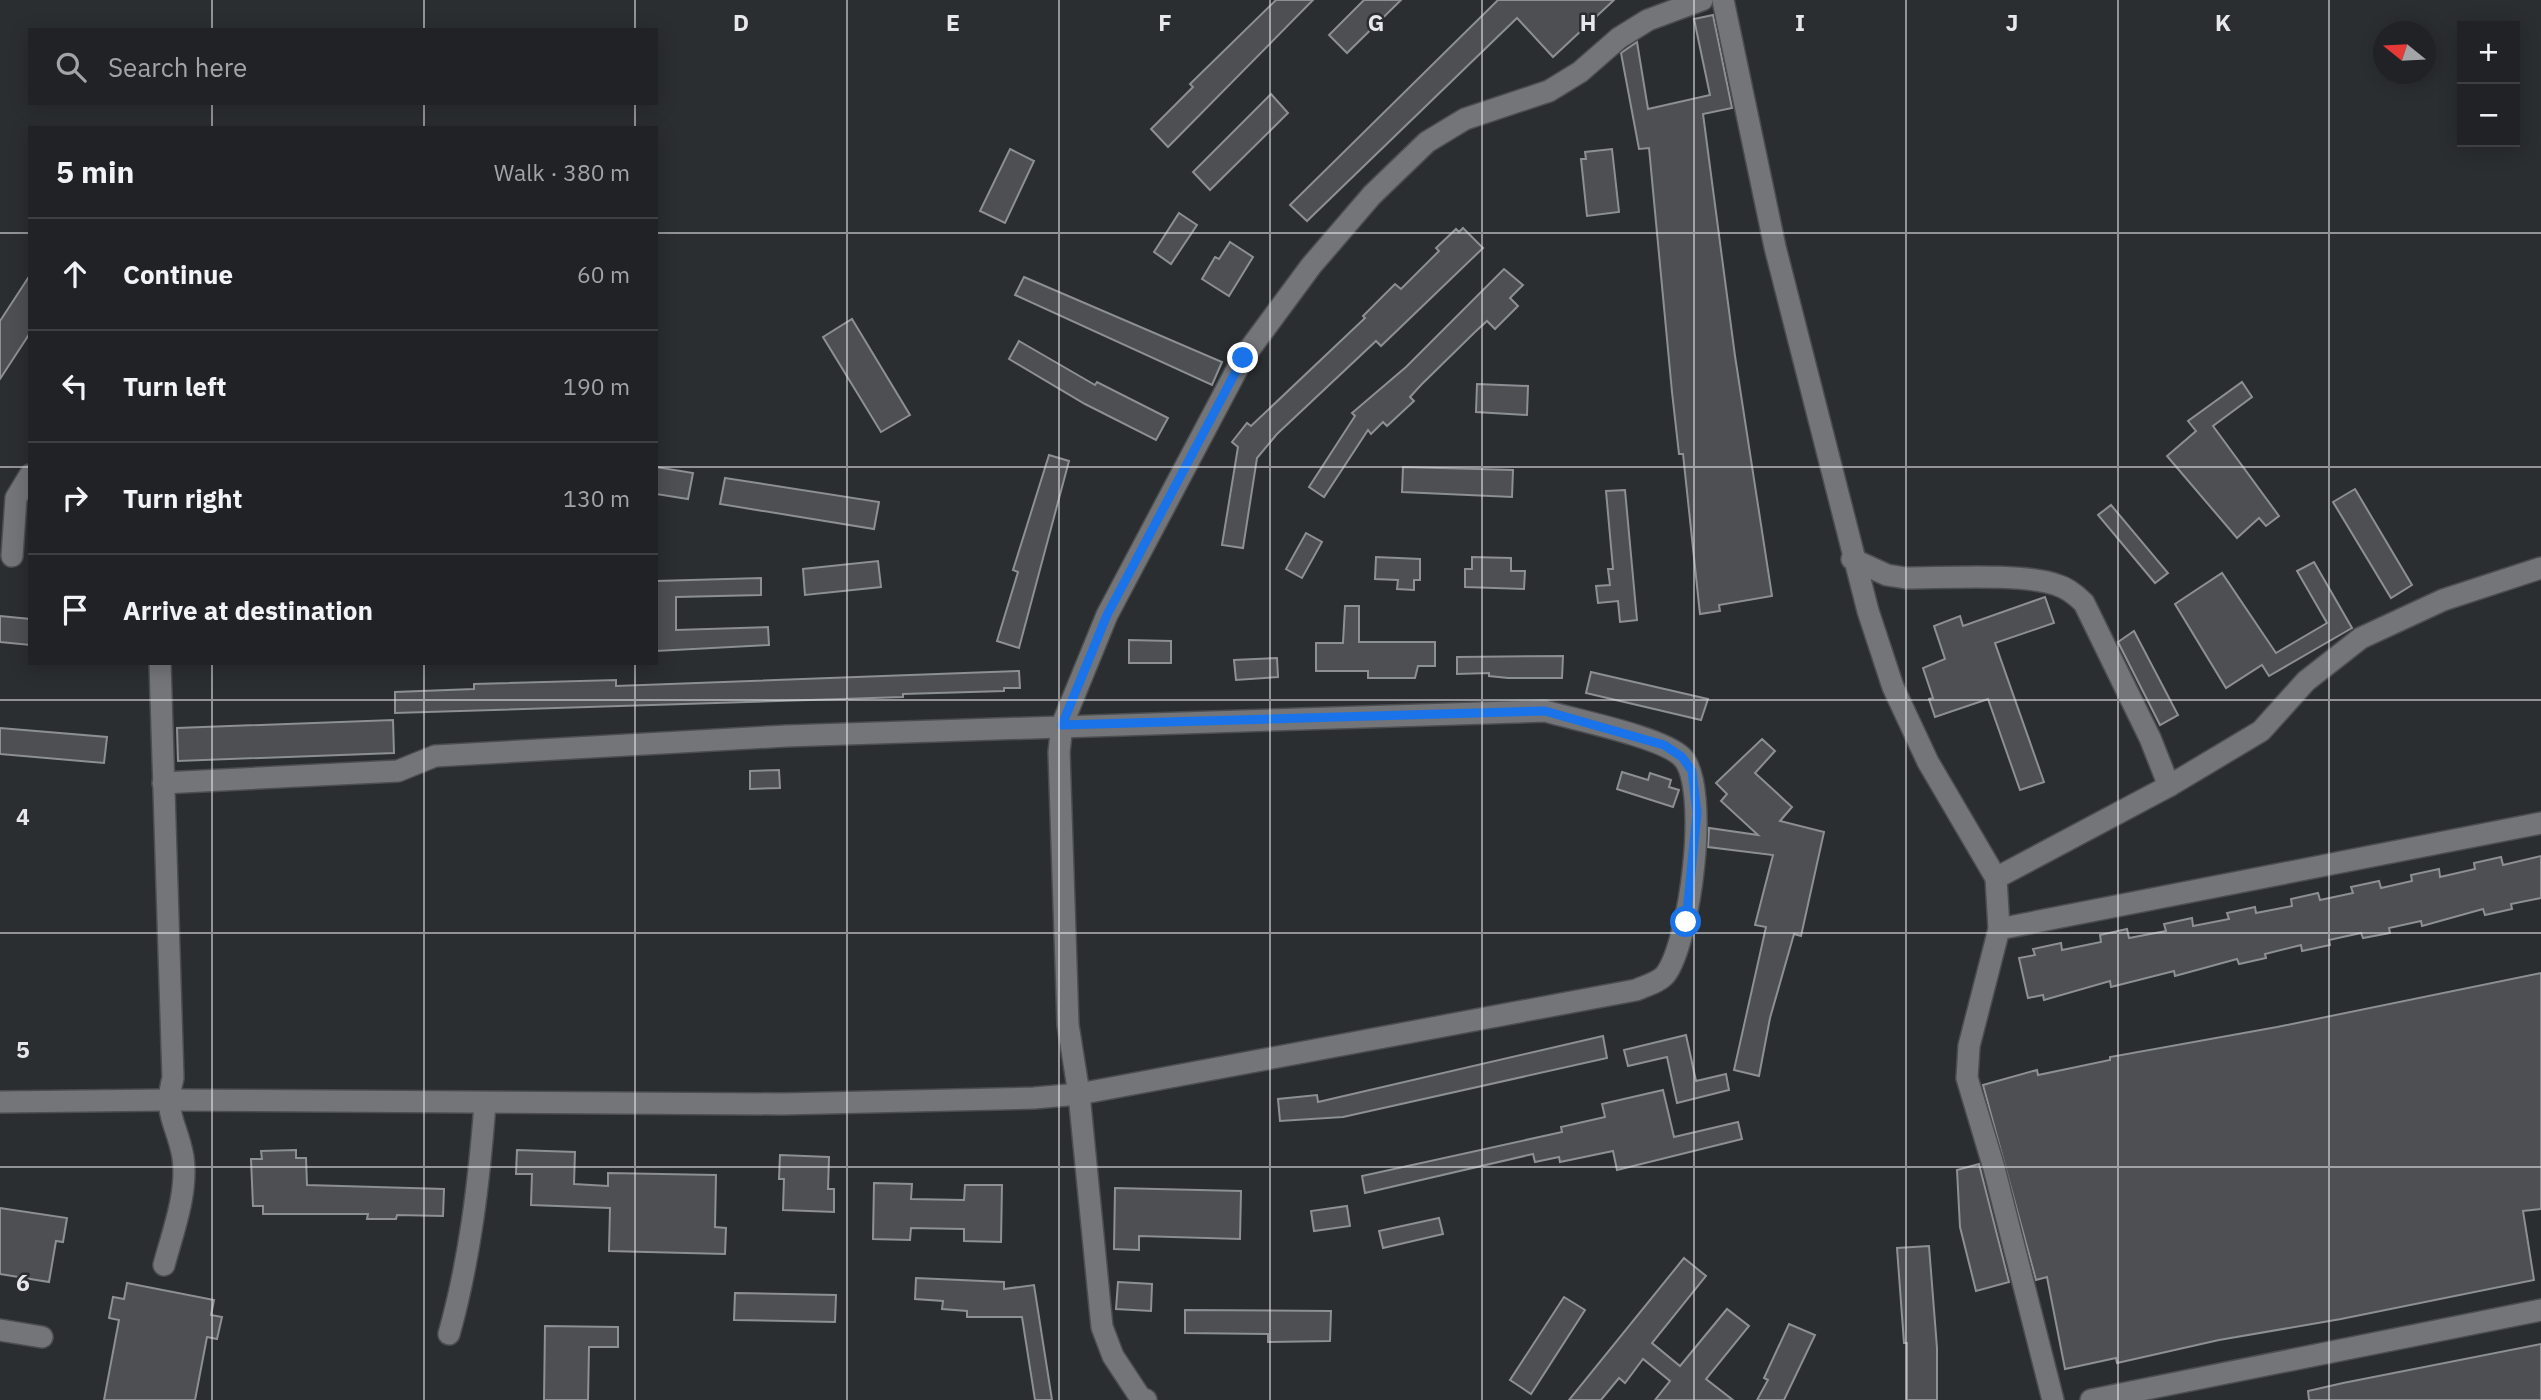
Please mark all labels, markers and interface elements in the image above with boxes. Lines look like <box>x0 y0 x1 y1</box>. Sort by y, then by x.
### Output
text: D <box>733 7 749 37</box>
text: E <box>946 7 960 37</box>
text: F <box>1158 7 1172 37</box>
text: G <box>1368 7 1384 37</box>
text: H <box>1580 7 1596 37</box>
text: I <box>1795 7 1805 37</box>
text: J <box>2006 7 2018 37</box>
text: K <box>2215 7 2231 37</box>
north arrow <box>2373 21 2436 84</box>
map controls <box>2457 21 2520 147</box>
button: + <box>2457 21 2520 84</box>
search box <box>28 28 658 105</box>
icon: search <box>52 48 90 86</box>
text: Search here <box>108 50 247 84</box>
button: − <box>2457 84 2520 147</box>
text: 5 min <box>56 152 134 191</box>
text: Walk · 380 m <box>494 157 630 187</box>
icon: ahead <box>56 255 94 293</box>
text: Continue <box>123 257 233 291</box>
text: 60 m <box>577 259 630 289</box>
route end <box>1227 342 1258 373</box>
icon: left <box>56 367 94 405</box>
text: Turn left <box>123 369 226 403</box>
text: 190 m <box>563 371 630 401</box>
icon: right <box>56 479 94 517</box>
text: Turn right <box>123 481 242 515</box>
text: 130 m <box>563 483 630 513</box>
icon: arrive <box>56 591 94 629</box>
text: Arrive at destination <box>123 593 373 627</box>
text: 4 <box>16 801 30 831</box>
route start <box>1670 906 1701 937</box>
text: 5 <box>16 1034 30 1064</box>
text: 6 <box>16 1267 30 1297</box>

